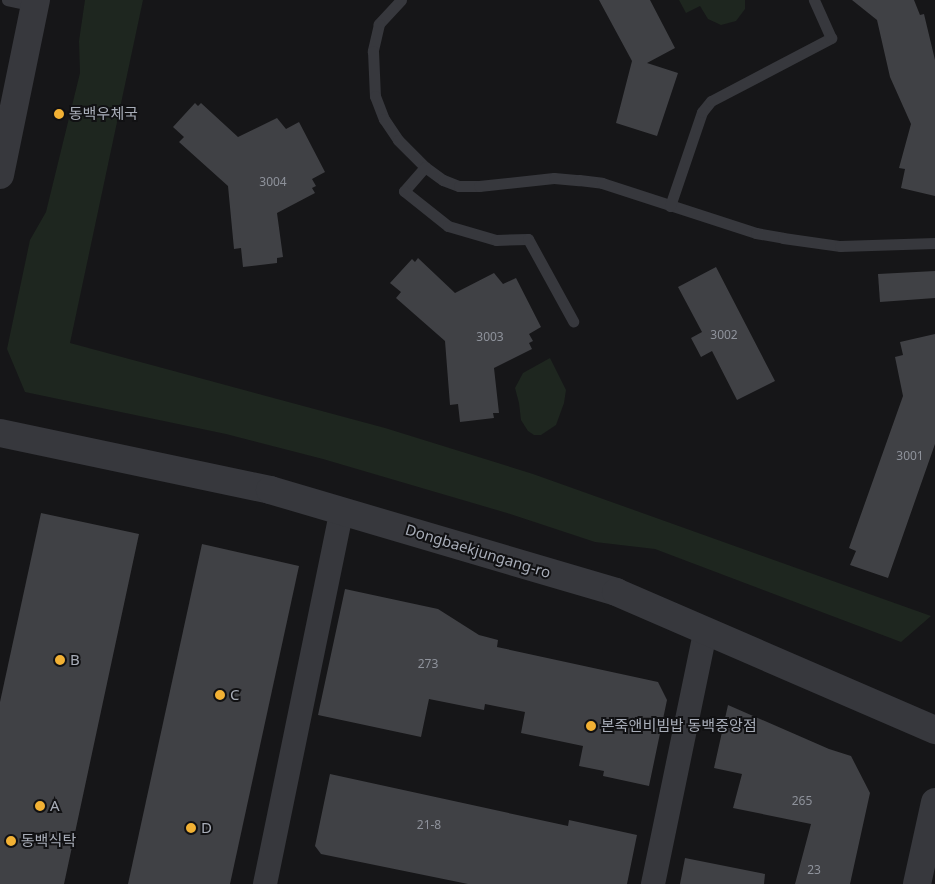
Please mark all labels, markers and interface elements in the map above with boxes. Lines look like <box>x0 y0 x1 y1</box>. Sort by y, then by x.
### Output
place label: 동백우체국 <box>69 105 138 123</box>
marker: 동백우체국 <box>53 108 65 120</box>
house number: 3004 <box>259 175 287 189</box>
house number: 3002 <box>710 328 738 342</box>
house number: 3003 <box>476 330 504 344</box>
house number: 3001 <box>896 449 924 463</box>
street label: Dongbaekjungang-ro <box>403 520 553 582</box>
place label: B <box>70 651 80 669</box>
marker: B <box>54 654 66 666</box>
house number: 273 <box>418 657 438 671</box>
place label: C <box>230 686 239 704</box>
marker: C <box>214 689 226 701</box>
place label: 본죽앤비빔밥 동백중앙점 <box>601 717 757 735</box>
marker: 본죽앤비빔밥 동백중앙점 <box>585 720 597 732</box>
house number: 265 <box>792 794 812 808</box>
place label: A <box>50 797 60 815</box>
marker: A <box>34 800 46 812</box>
house number: 21-8 <box>417 818 441 832</box>
place label: D <box>201 819 212 837</box>
marker: D <box>185 822 197 834</box>
place label: 동백식탁 <box>21 832 76 850</box>
marker: 동백식탁 <box>5 835 17 847</box>
house number: 23 <box>807 863 821 877</box>

